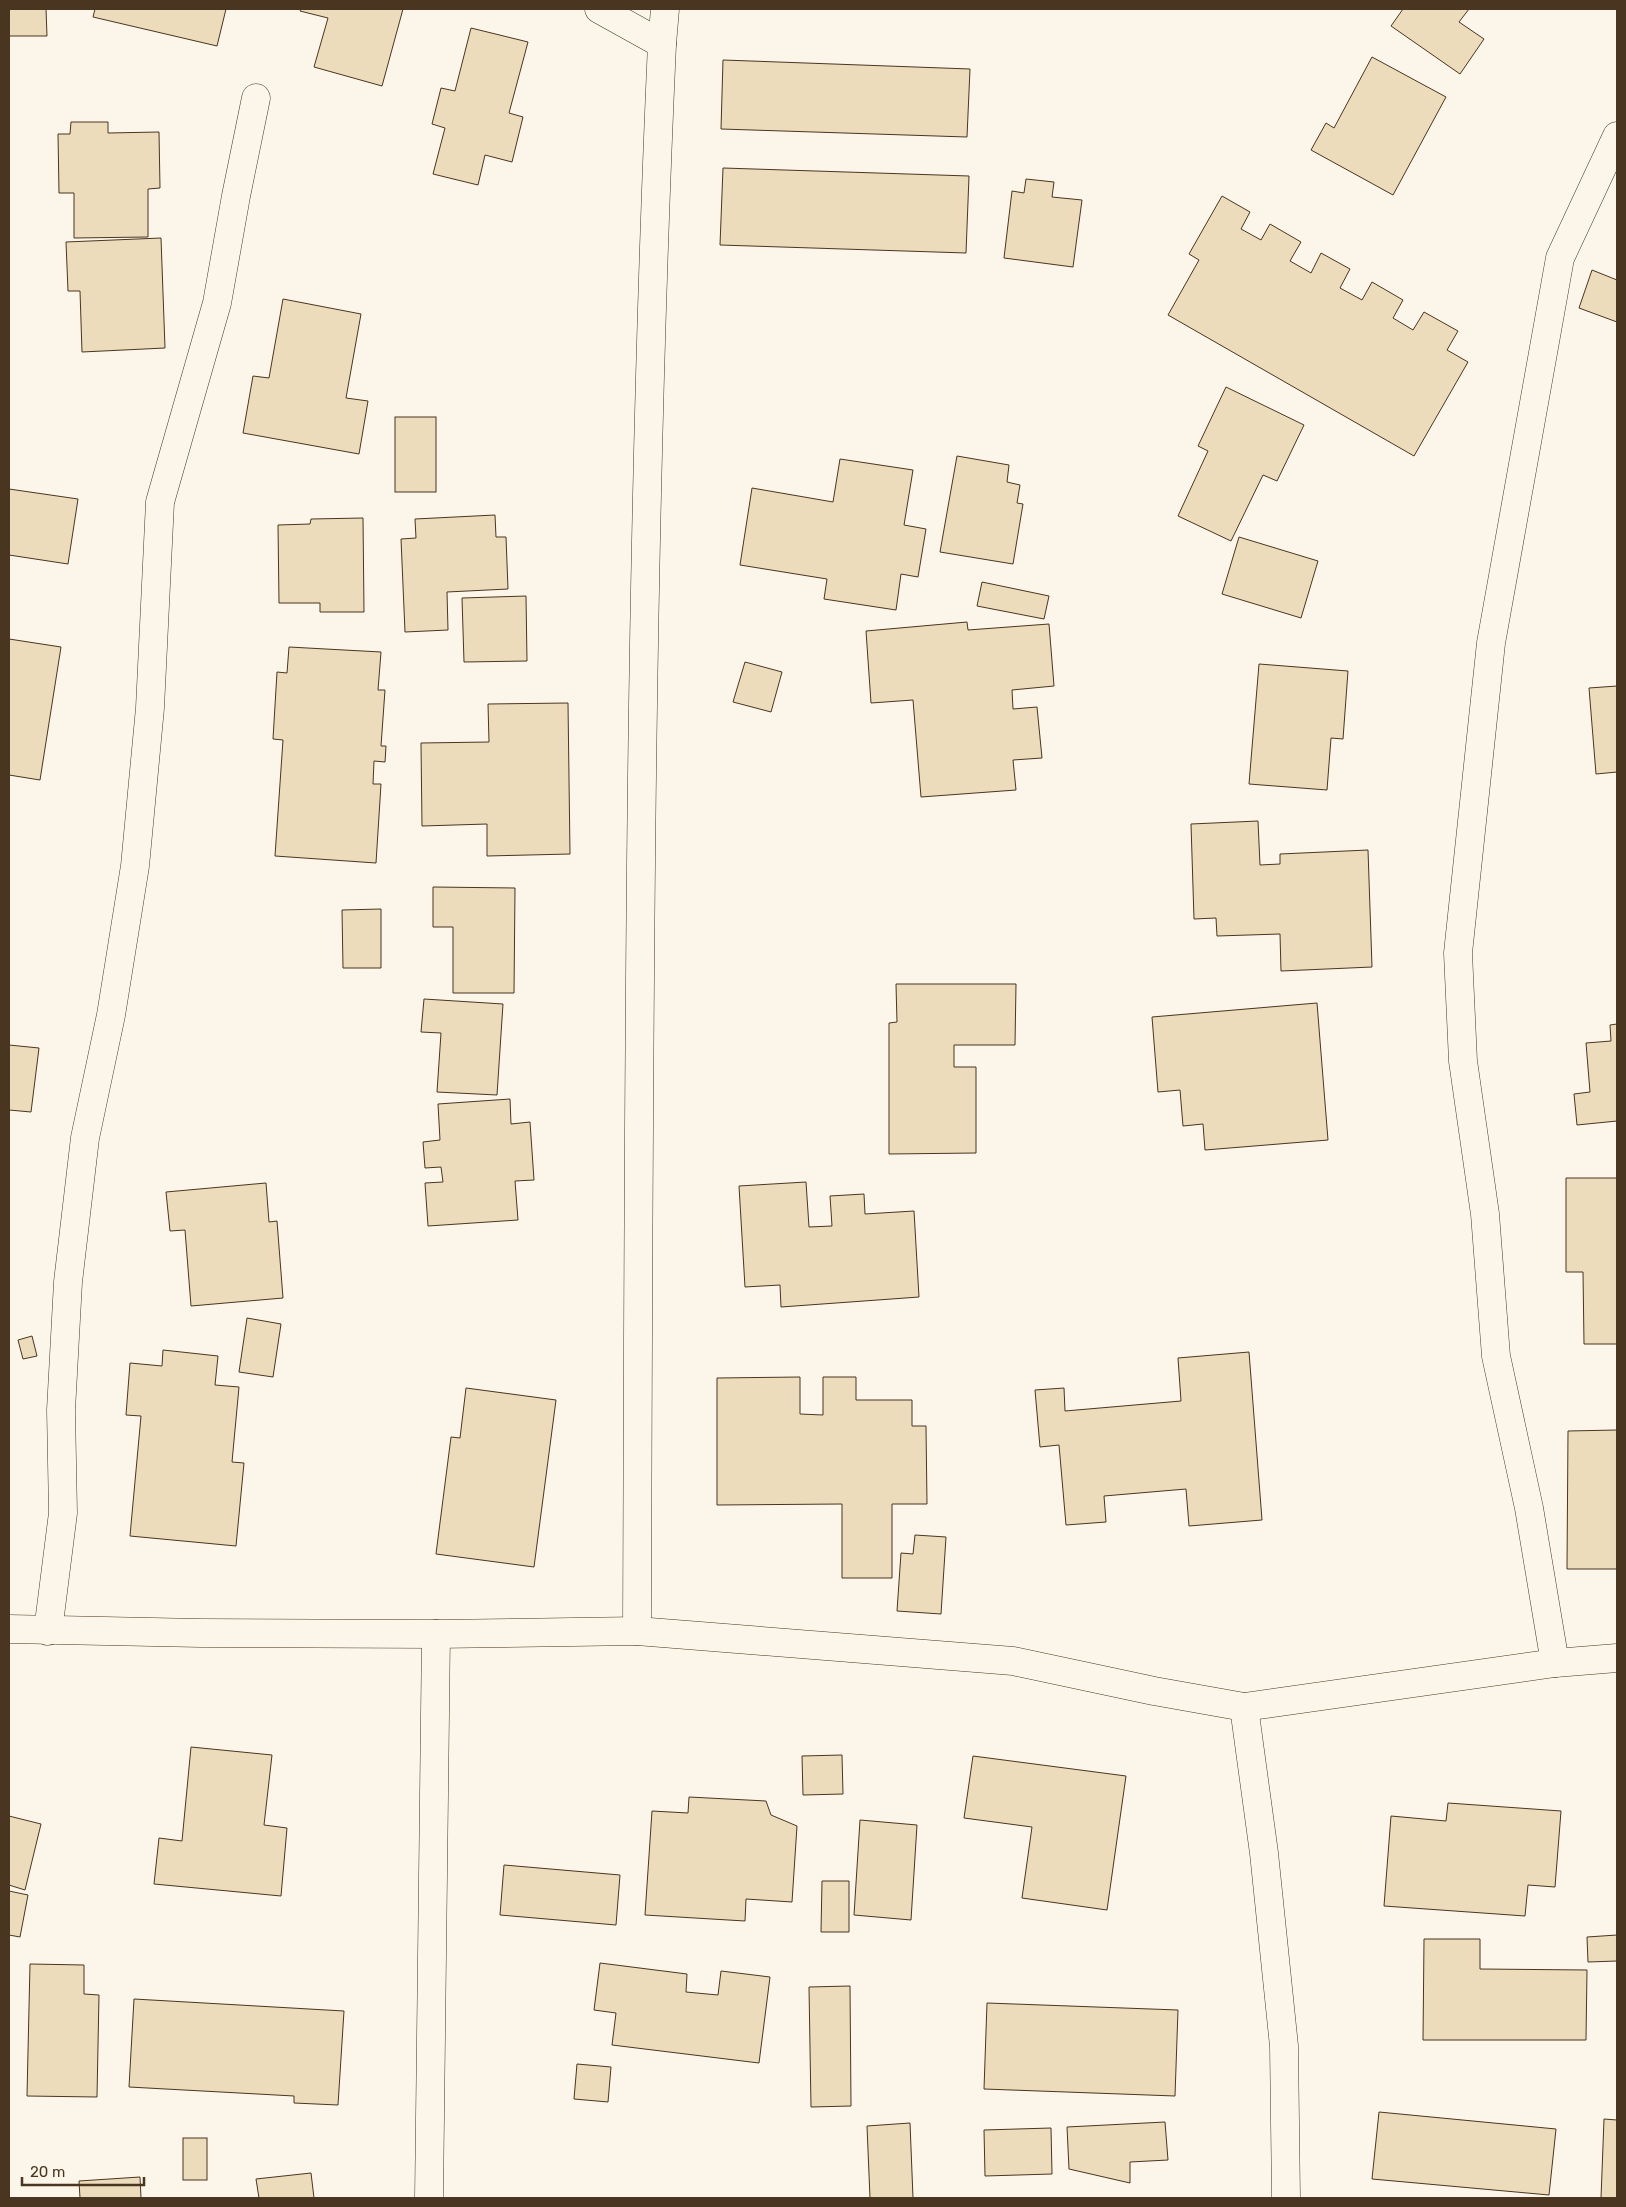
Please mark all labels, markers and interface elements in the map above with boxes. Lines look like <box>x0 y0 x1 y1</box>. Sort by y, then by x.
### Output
scale bar <box>22 2154 145 2186</box>
text: 20 m <box>30 2163 65 2181</box>

